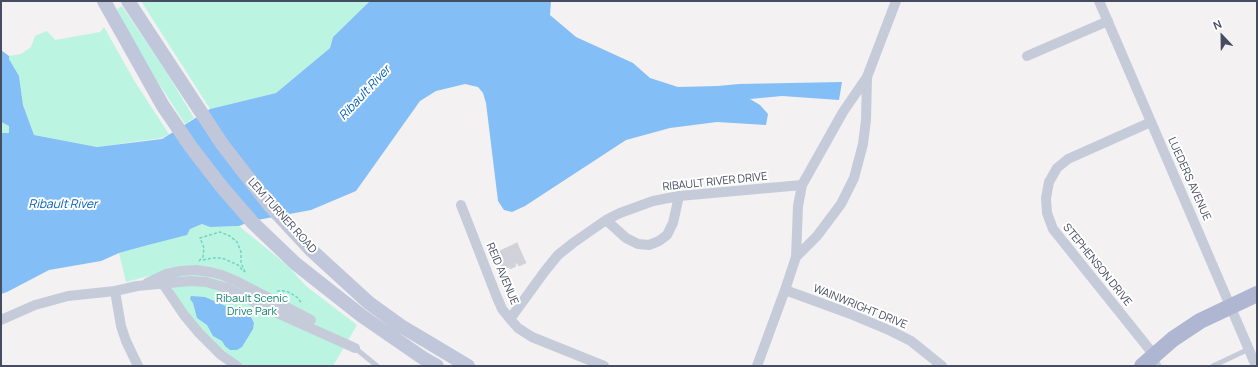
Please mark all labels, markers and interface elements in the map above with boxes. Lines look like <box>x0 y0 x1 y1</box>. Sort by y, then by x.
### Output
north arrow <box>1202 16 1242 56</box>
text: N <box>1211 16 1224 33</box>
water label: Ribault River <box>336 63 394 123</box>
street label: LUEDERS AVENUE <box>1165 135 1213 223</box>
street label: RIBAULT RIVER DRIVE <box>662 170 768 194</box>
street label: LEM TURNER ROAD <box>245 176 319 256</box>
water label: Ribault River <box>29 198 97 212</box>
street label: STEPHENSON DRIVE <box>1060 221 1134 309</box>
street label: REID AVENUE <box>483 241 521 307</box>
street label: WAINWRIGHT DRIVE <box>811 282 909 332</box>
park label: Ribault Scenic Drive Park <box>216 292 288 318</box>

